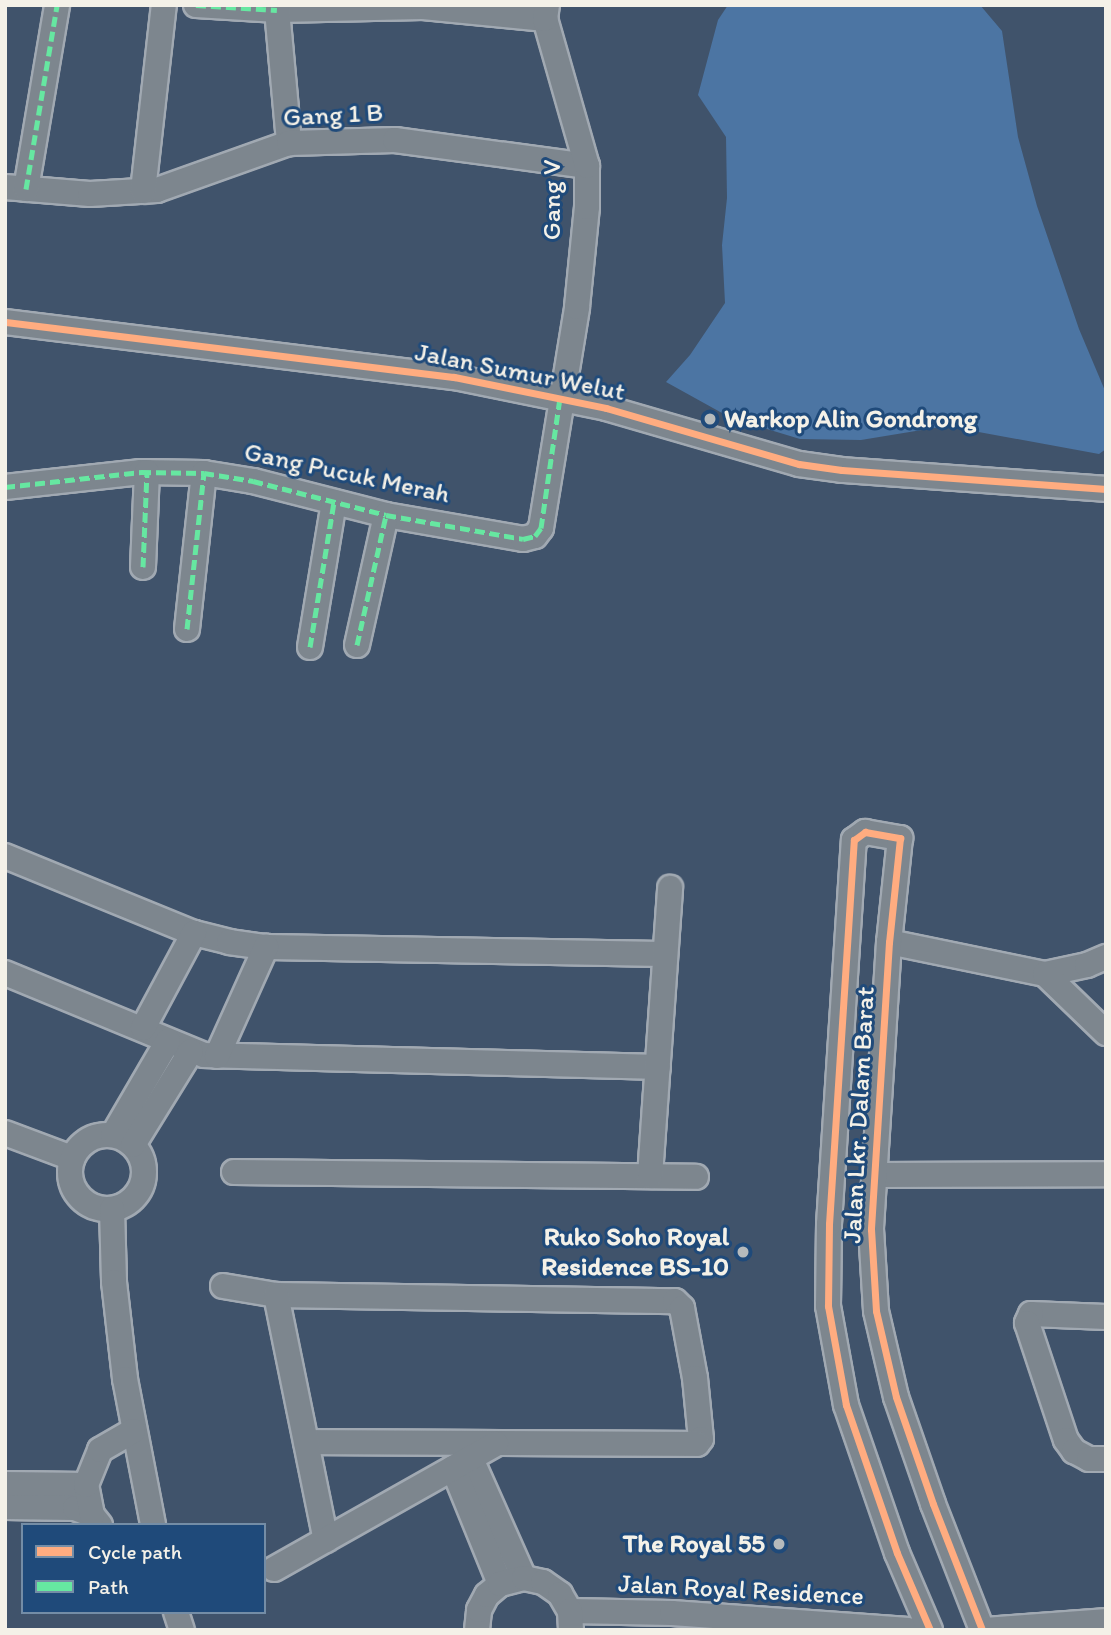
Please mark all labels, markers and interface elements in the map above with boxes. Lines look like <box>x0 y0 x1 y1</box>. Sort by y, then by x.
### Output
street label: Gang 1 B <box>282 97 384 133</box>
street label: Gang V <box>536 160 568 240</box>
street label: Jalan Sumur Welut <box>413 337 627 407</box>
place label: Warkop Alin Gondrong <box>724 403 977 435</box>
marker: Warkop Alin Gondrong <box>702 411 718 427</box>
street label: Gang Pucuk Merah <box>241 436 453 510</box>
street label: Jalan Lkr. Dalam Barat <box>837 987 881 1243</box>
place label: Ruko Soho Royal Residence BS-10 <box>541 1221 729 1282</box>
marker: Ruko Soho Royal Residence BS-10 <box>735 1244 751 1260</box>
legend <box>21 1523 266 1614</box>
place label: The Royal 55 <box>624 1528 765 1560</box>
marker: The Royal 55 <box>771 1536 787 1552</box>
text: Cycle path <box>88 1539 182 1564</box>
street label: Jalan Royal Residence <box>618 1568 864 1612</box>
text: Path <box>88 1574 129 1599</box>

